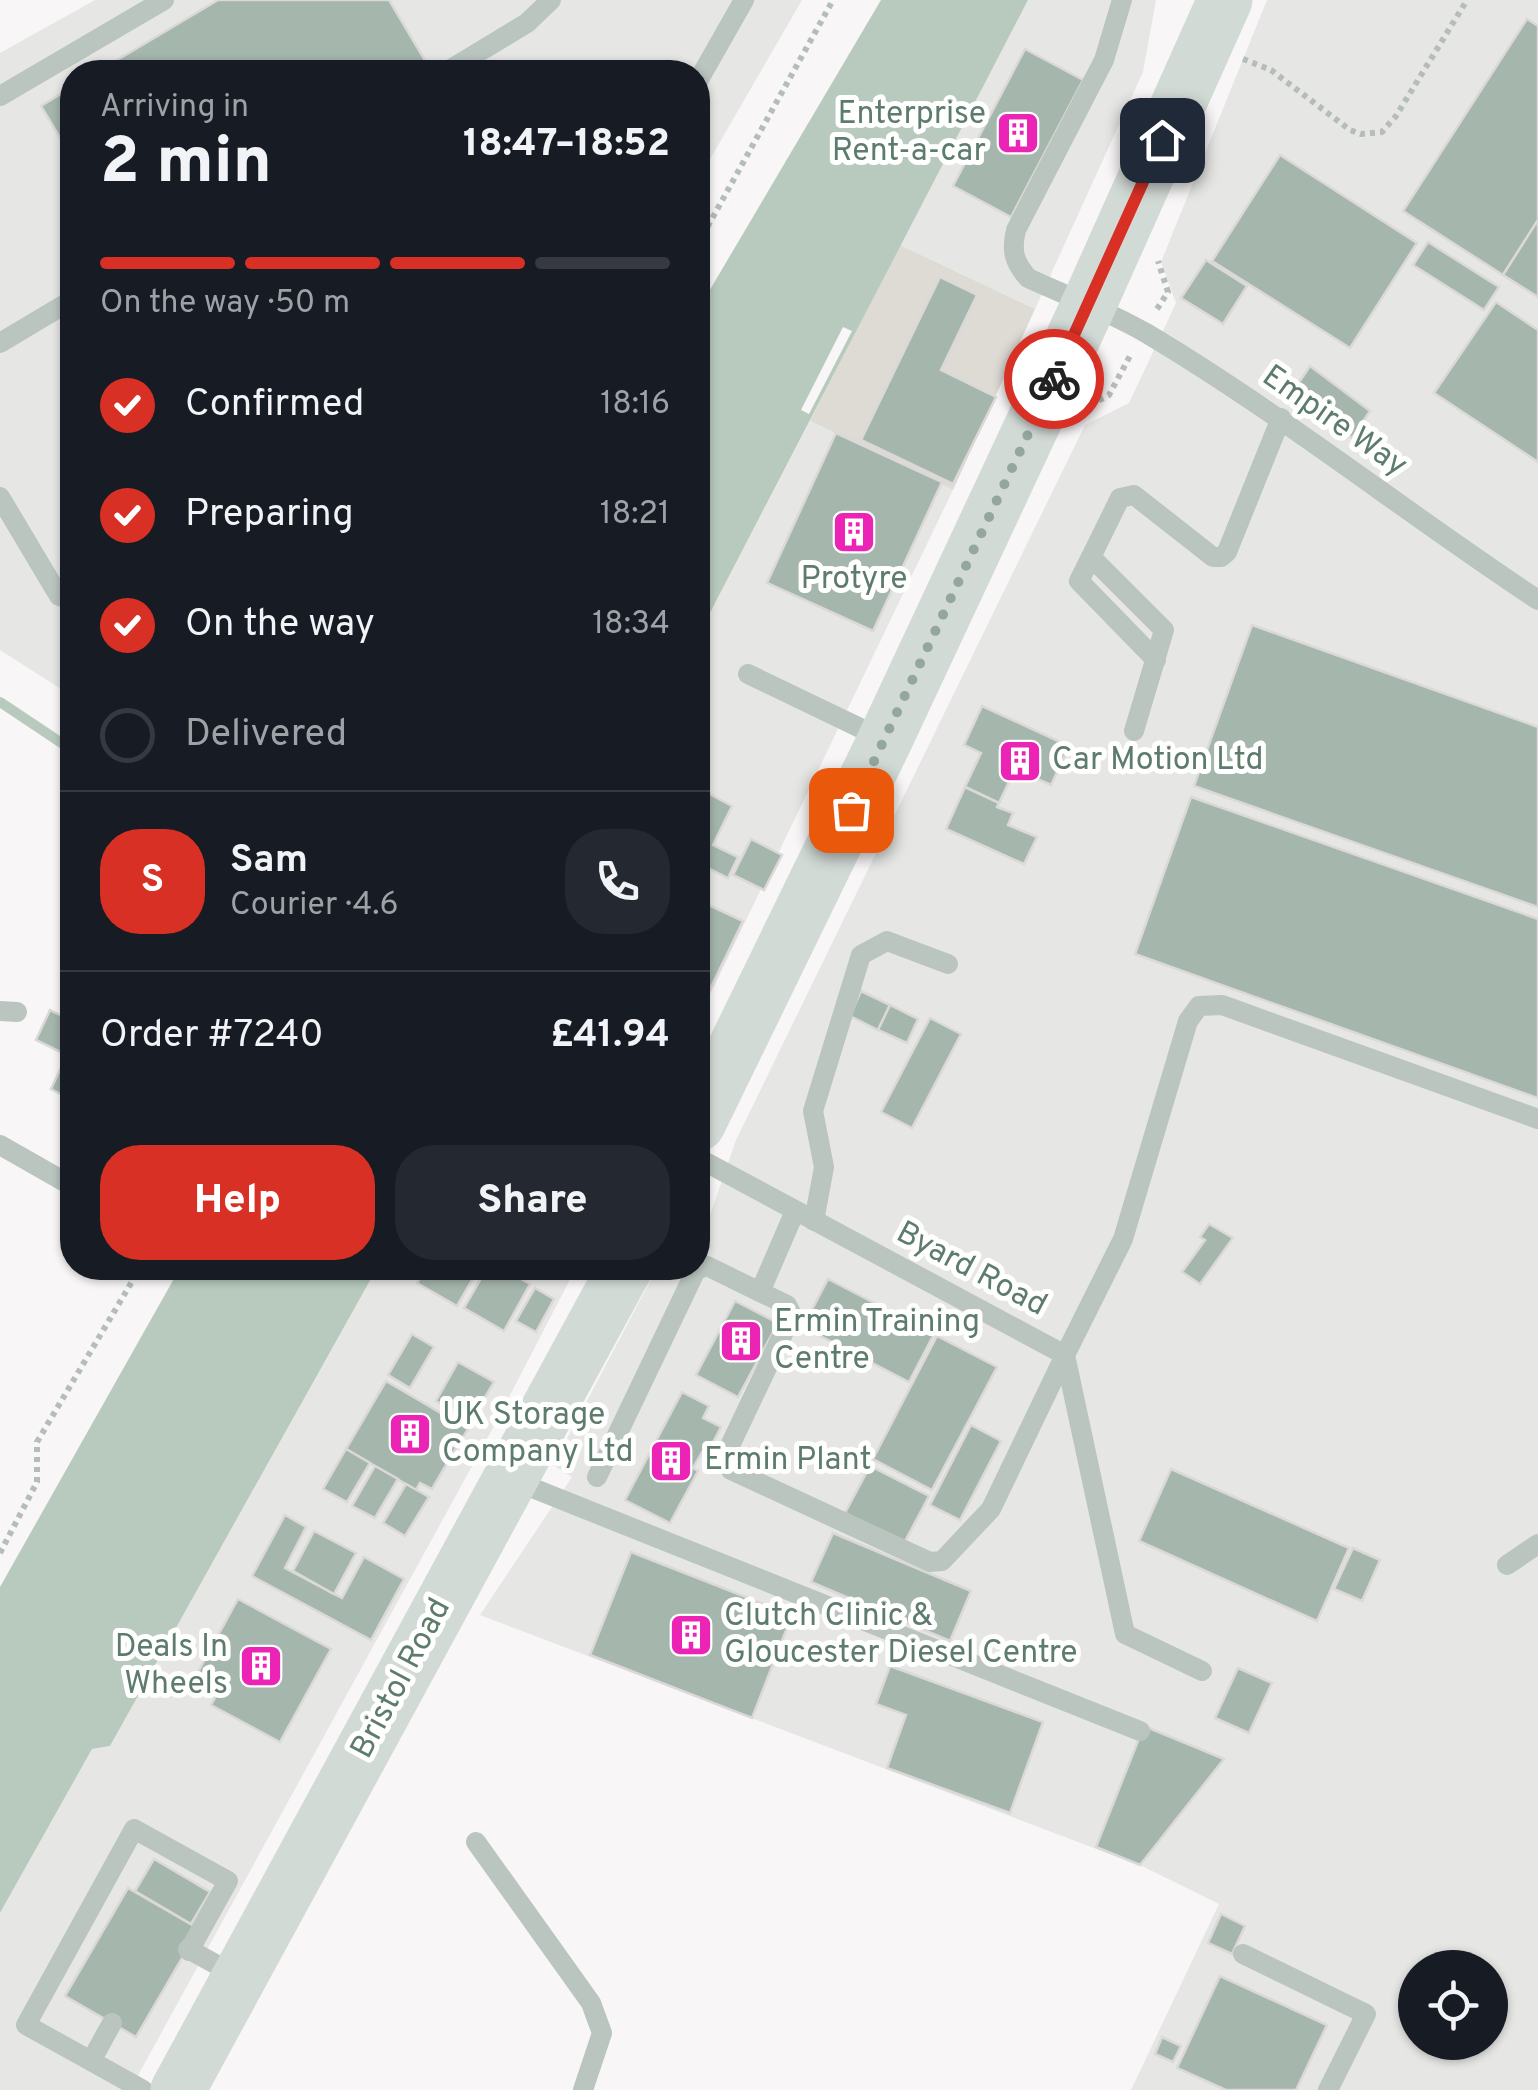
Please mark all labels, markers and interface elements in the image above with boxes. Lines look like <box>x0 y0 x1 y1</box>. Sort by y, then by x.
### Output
text: Arriving in <box>100 88 249 128</box>
place label: Enterprise Rent-a-car <box>832 95 986 172</box>
pin <box>1120 98 1205 183</box>
building icon: Enterprise Rent-a-car <box>995 110 1041 156</box>
icon: home <box>1135 113 1190 168</box>
text: 18:47–18:52 <box>463 121 670 170</box>
text: 2 min <box>100 124 272 206</box>
text: On the way · 50 m <box>100 284 350 324</box>
courier <box>1004 329 1104 429</box>
icon: bike <box>1027 352 1082 407</box>
street label: Empire Way <box>1254 357 1414 487</box>
icon: check <box>100 378 155 433</box>
text: Confirmed <box>185 381 364 430</box>
text: 18:16 <box>600 385 670 425</box>
icon: check <box>100 488 155 543</box>
text: Preparing <box>185 491 354 540</box>
text: 18:21 <box>600 495 670 535</box>
building icon: Protyre <box>831 509 877 555</box>
place label: Protyre <box>801 560 907 600</box>
icon: check <box>100 598 155 653</box>
text: On the way <box>185 601 375 650</box>
text: 18:34 <box>592 605 670 645</box>
text: Delivered <box>185 711 347 760</box>
building icon: Car Motion Ltd <box>997 738 1043 784</box>
place label: Car Motion Ltd <box>1052 741 1263 781</box>
pin <box>809 768 894 853</box>
icon: bag <box>824 783 879 838</box>
button: phone <box>565 829 670 934</box>
text: Sam <box>230 837 308 886</box>
text: S <box>141 857 164 906</box>
text: Courier · 4.6 <box>230 886 399 926</box>
text: Order #7240 <box>100 1012 324 1061</box>
text: £41.94 <box>550 1012 670 1061</box>
button: Help <box>100 1145 375 1260</box>
button: Share <box>395 1145 670 1260</box>
street label: Byard Road <box>889 1214 1053 1326</box>
place label: Ermin Training Centre <box>774 1303 980 1380</box>
building icon: Ermin Training Centre <box>718 1318 764 1364</box>
place label: UK Storage Company Ltd <box>442 1396 634 1473</box>
building icon: UK Storage Company Ltd <box>387 1411 433 1457</box>
building icon: Ermin Plant <box>648 1438 694 1484</box>
place label: Ermin Plant <box>704 1441 872 1481</box>
street label: Bristol Road <box>343 1592 461 1766</box>
place label: Clutch Clinic & Gloucester Diesel Centre <box>724 1597 1078 1674</box>
building icon: Clutch Clinic & Gloucester Diesel Centre <box>668 1612 714 1658</box>
place label: Deals In Wheels <box>115 1628 228 1705</box>
building icon: Deals In Wheels <box>238 1643 284 1689</box>
map controls <box>1398 1950 1508 2060</box>
button: locate <box>1398 1950 1508 2060</box>

